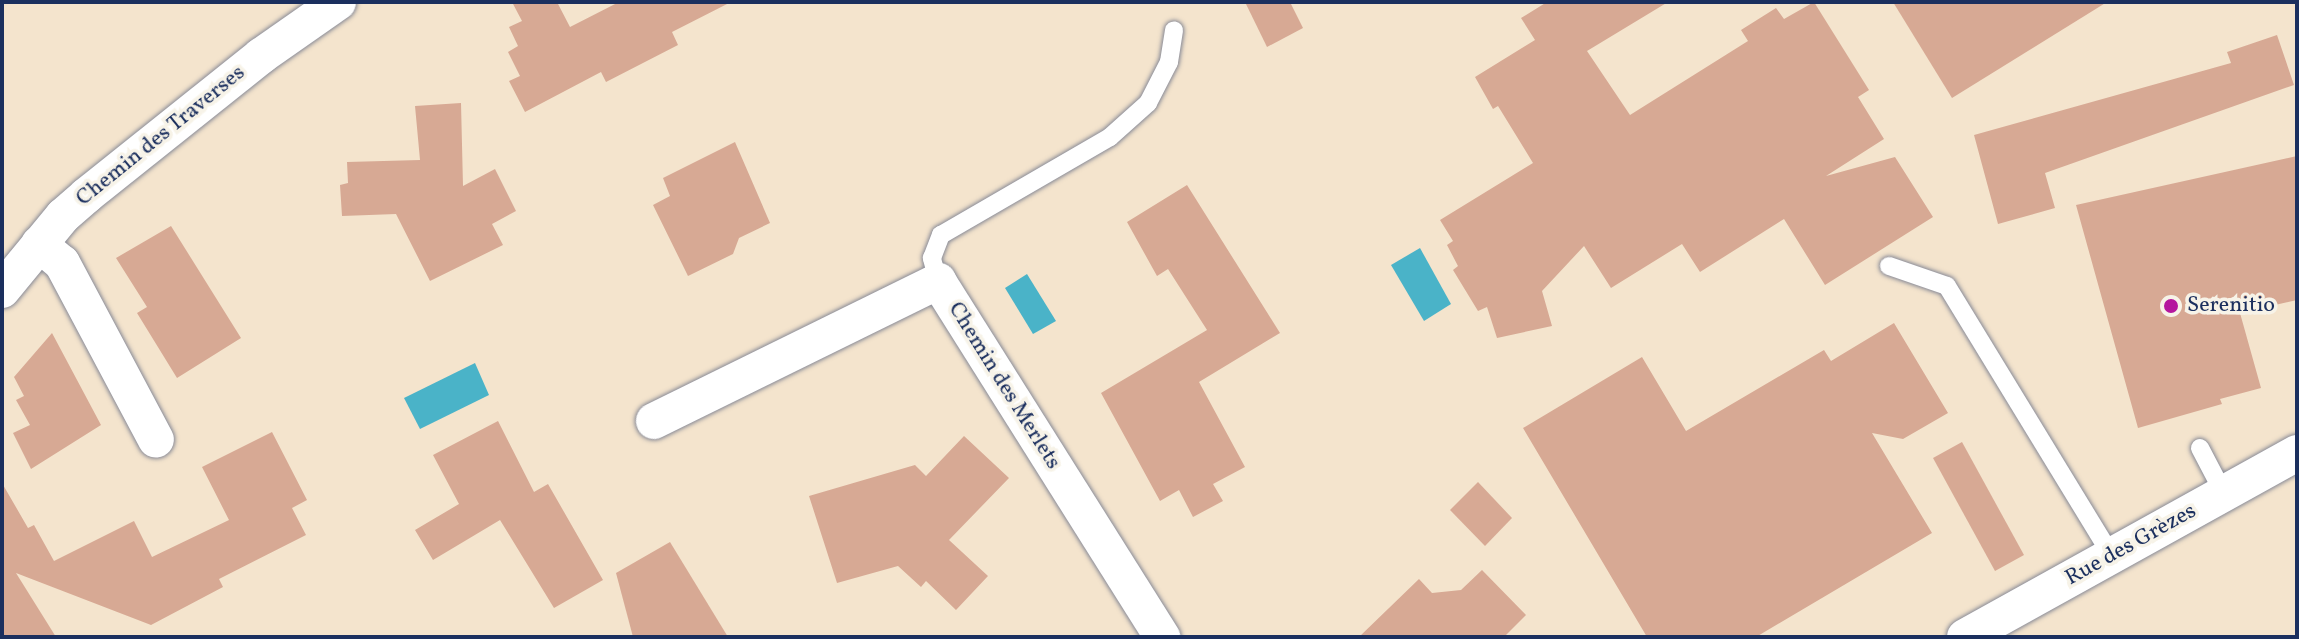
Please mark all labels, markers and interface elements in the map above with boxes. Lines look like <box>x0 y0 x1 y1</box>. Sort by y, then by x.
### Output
street label: Chemin des Traverses <box>71 60 251 212</box>
place label: Serenitio <box>2187 293 2275 319</box>
marker: Serenitio <box>2162 297 2180 315</box>
street label: Chemin des Merlets <box>942 298 1066 474</box>
street label: Rue des Grèzes <box>2061 498 2201 592</box>

